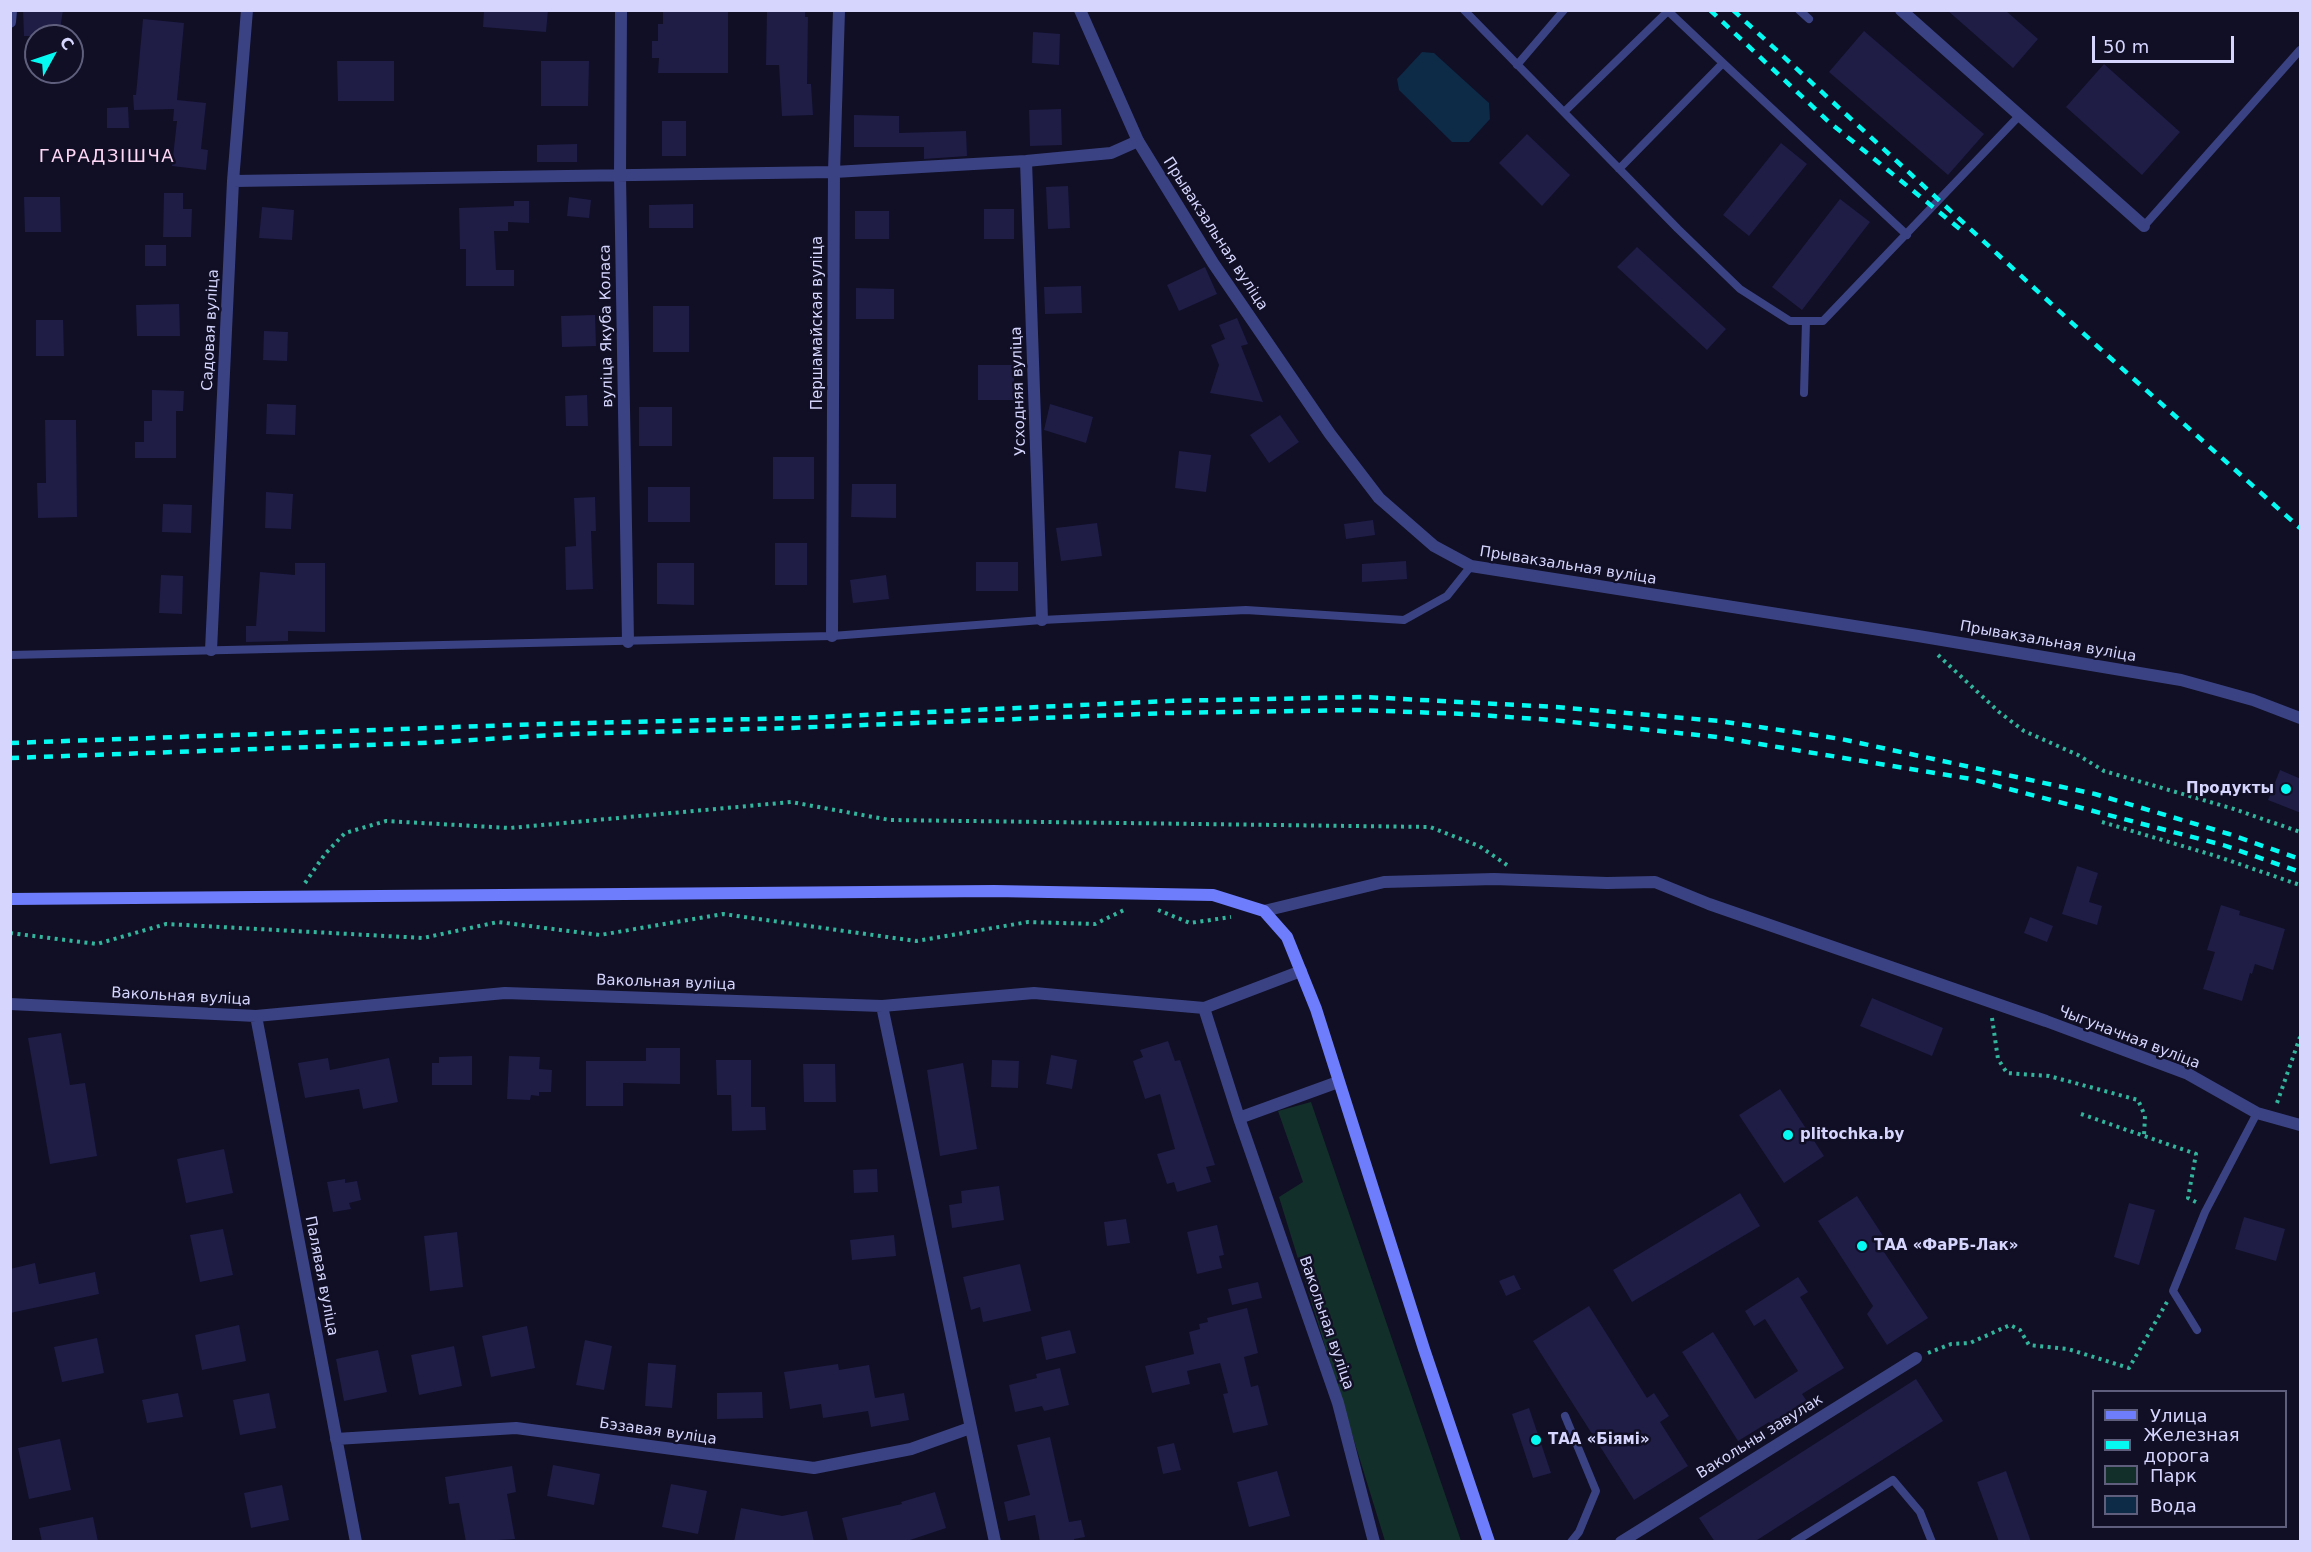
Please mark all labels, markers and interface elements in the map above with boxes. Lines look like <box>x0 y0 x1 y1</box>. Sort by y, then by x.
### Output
north arrow <box>24 24 84 84</box>
scale bar <box>2095 24 2238 62</box>
text: С <box>56 33 78 54</box>
text: 50 m <box>2103 36 2149 57</box>
district label: ГАРАДЗІШЧА <box>39 146 175 168</box>
street label: Прывакзальная вуліца <box>1159 154 1271 314</box>
street label: Першамайская вуліца <box>809 236 827 410</box>
street label: вуліца Якуба Коласа <box>597 244 617 408</box>
street label: Садовая вуліца <box>199 269 223 391</box>
street label: Усходняя вуліца <box>1008 326 1030 456</box>
street label: Прывакзальная вуліца <box>1478 543 1658 589</box>
street label: Прывакзальная вуліца <box>1958 618 2138 666</box>
place label: Продукты <box>2186 780 2274 798</box>
marker: Продукты <box>2279 782 2293 796</box>
street label: Вакольная вуліца <box>596 972 736 994</box>
street label: Вакольная вуліца <box>111 984 251 1010</box>
street label: Чыгуначная вуліца <box>2056 1003 2202 1073</box>
place label: plitochka.by <box>1800 1126 1904 1144</box>
marker: plitochka.by <box>1781 1128 1795 1142</box>
street label: Палявая вуліца <box>301 1215 341 1337</box>
place label: ТАА «ФаРБ-Лак» <box>1874 1237 2018 1255</box>
marker: ТАА «ФаРБ-Лак» <box>1855 1239 1869 1253</box>
street label: Вакольная вуліца <box>1295 1254 1357 1392</box>
legend <box>2092 1390 2287 1528</box>
street label: Вакольны завулак <box>1694 1391 1826 1483</box>
text: Улица <box>2150 1405 2207 1426</box>
street label: Бэзавая вуліца <box>598 1415 718 1449</box>
text: Железная дорога <box>2143 1424 2240 1466</box>
place label: ТАА «Біямі» <box>1548 1431 1650 1449</box>
marker: ТАА «Біямі» <box>1529 1433 1543 1447</box>
text: Парк <box>2150 1465 2197 1486</box>
text: Вода <box>2150 1495 2197 1516</box>

